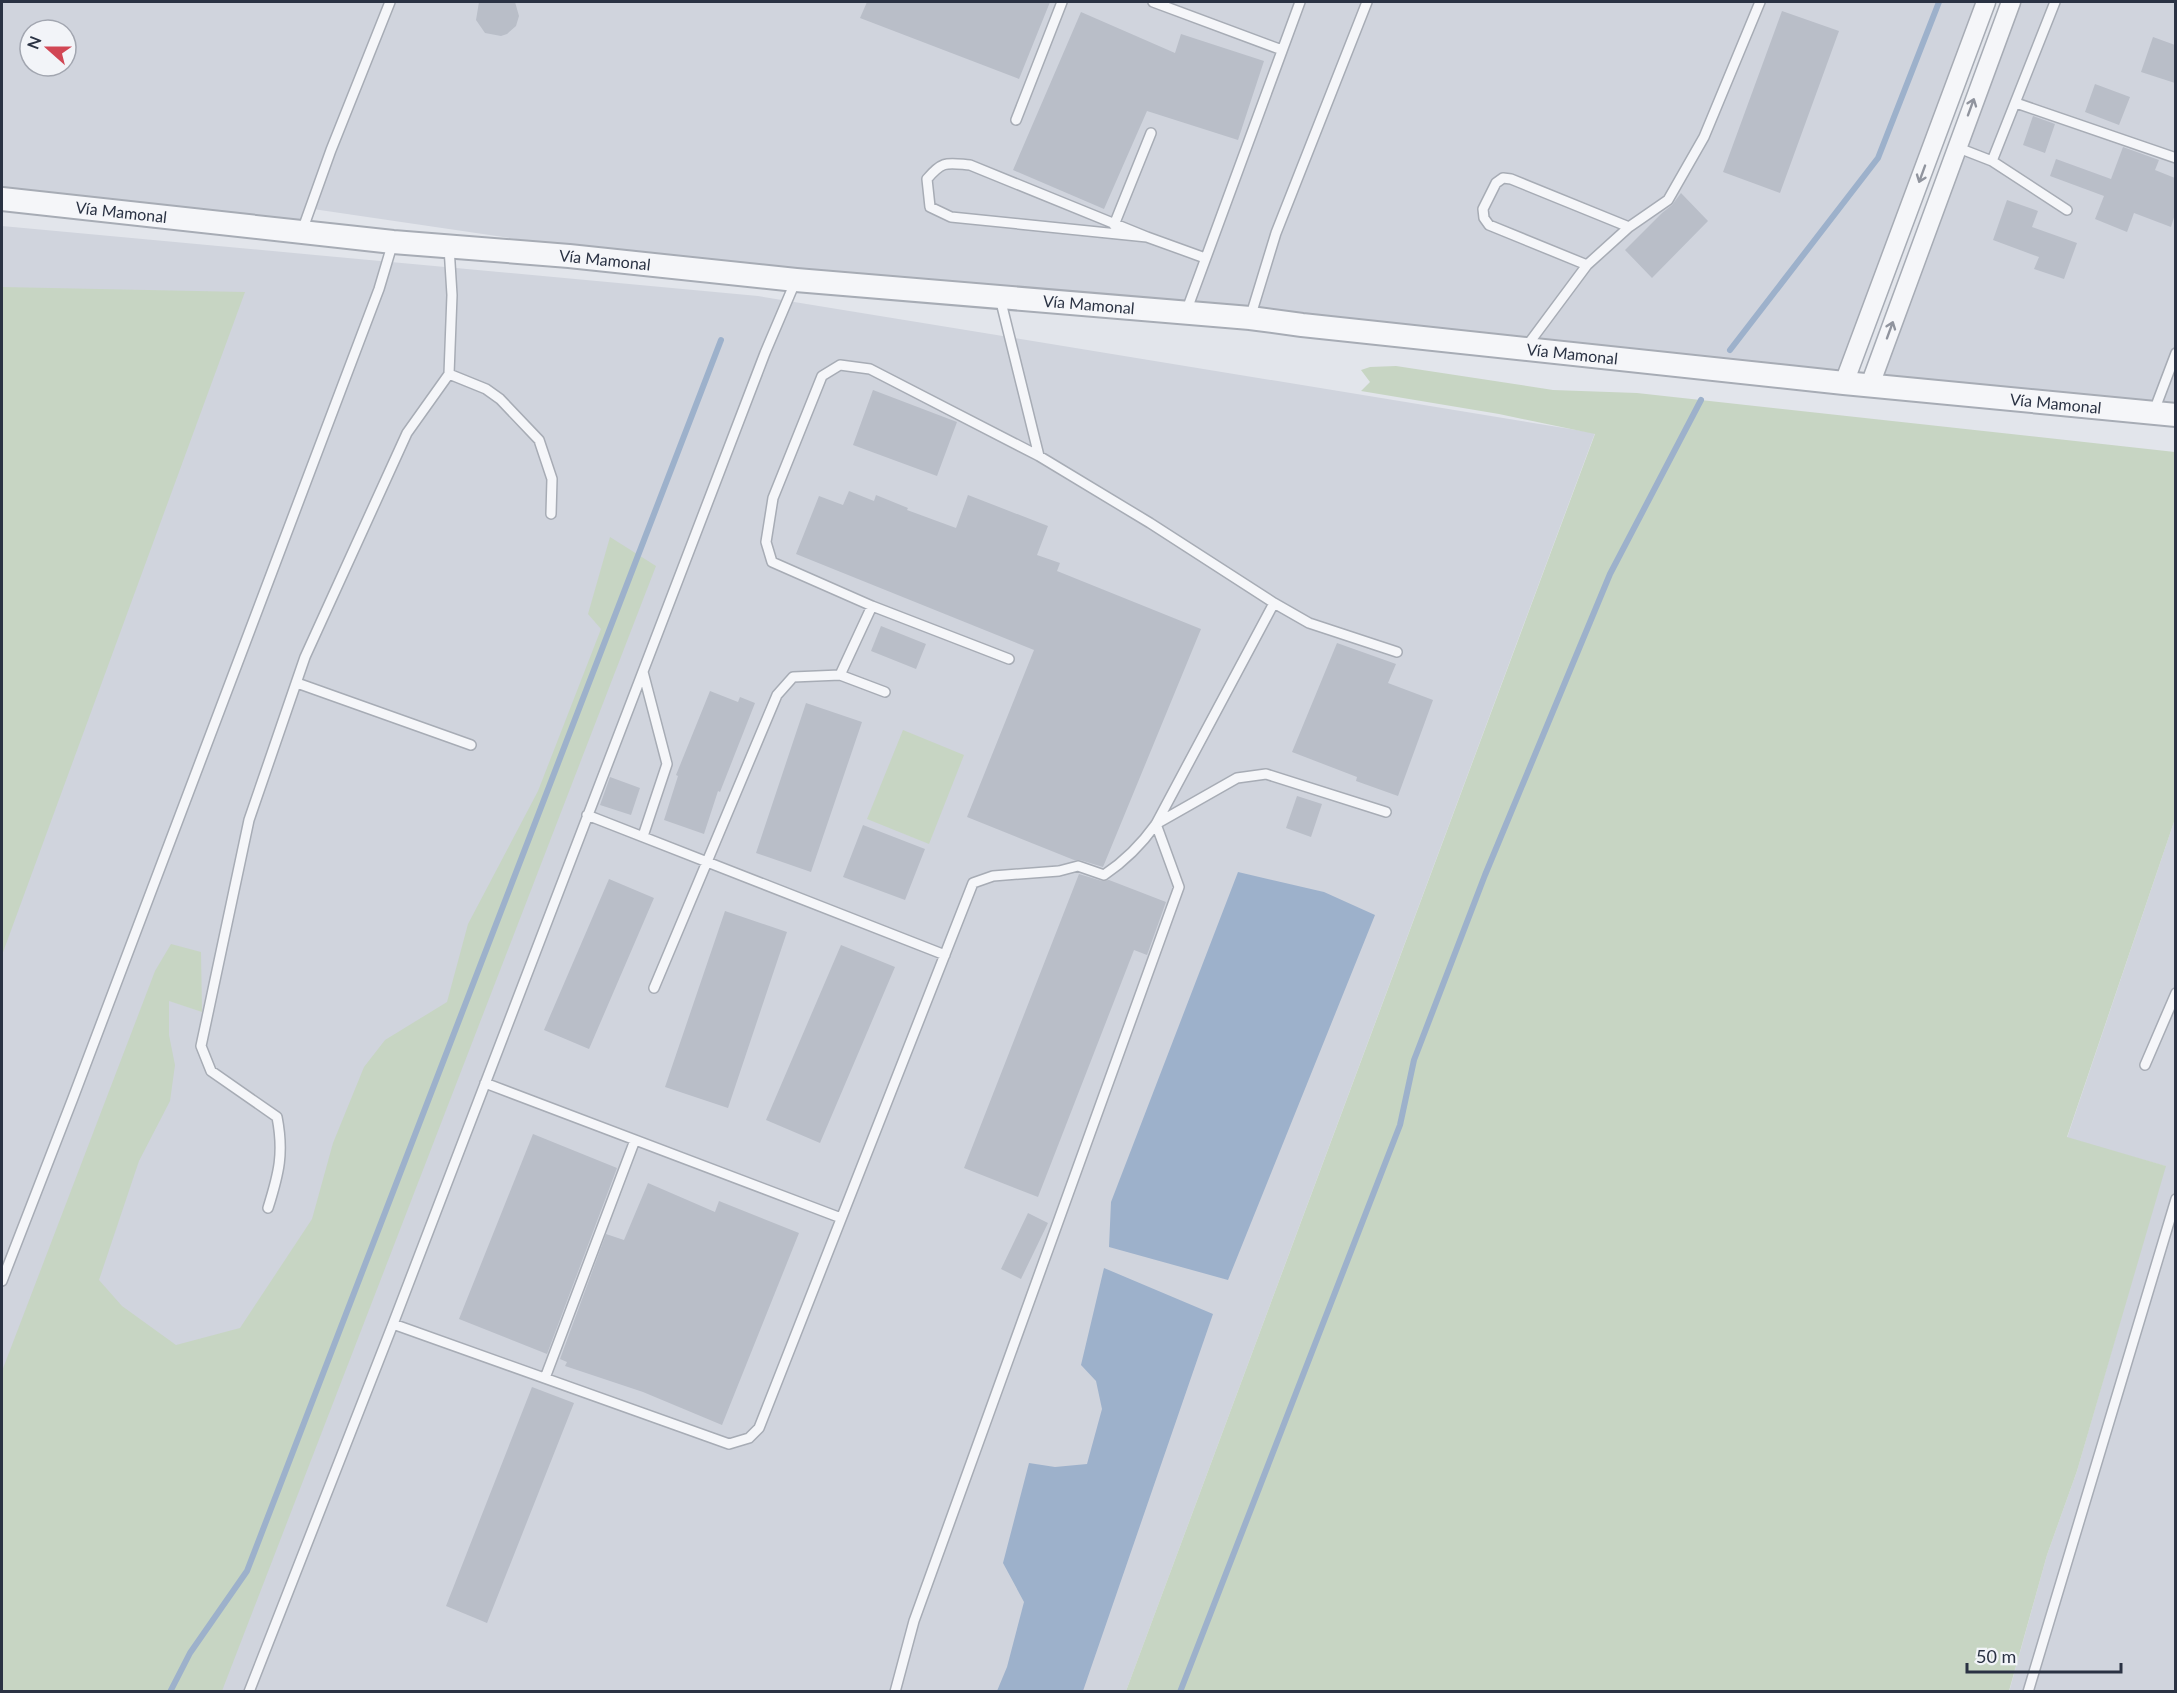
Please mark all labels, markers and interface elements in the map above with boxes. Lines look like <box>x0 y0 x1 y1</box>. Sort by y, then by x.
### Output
north arrow <box>18 18 78 78</box>
text: N <box>22 33 45 52</box>
one-way arrow <box>1967 98 1978 117</box>
one-way arrow <box>1915 165 1926 183</box>
street label: Vía Mamonal <box>75 197 168 226</box>
street label: Vía Mamonal <box>558 245 652 274</box>
street label: Vía Mamonal <box>1042 291 1135 317</box>
one-way arrow <box>1885 321 1896 340</box>
street label: Vía Mamonal <box>1526 339 1619 368</box>
street label: Vía Mamonal <box>2009 389 2102 417</box>
scale bar <box>1967 1636 2122 1674</box>
text: 50 m <box>1976 1645 2016 1667</box>

